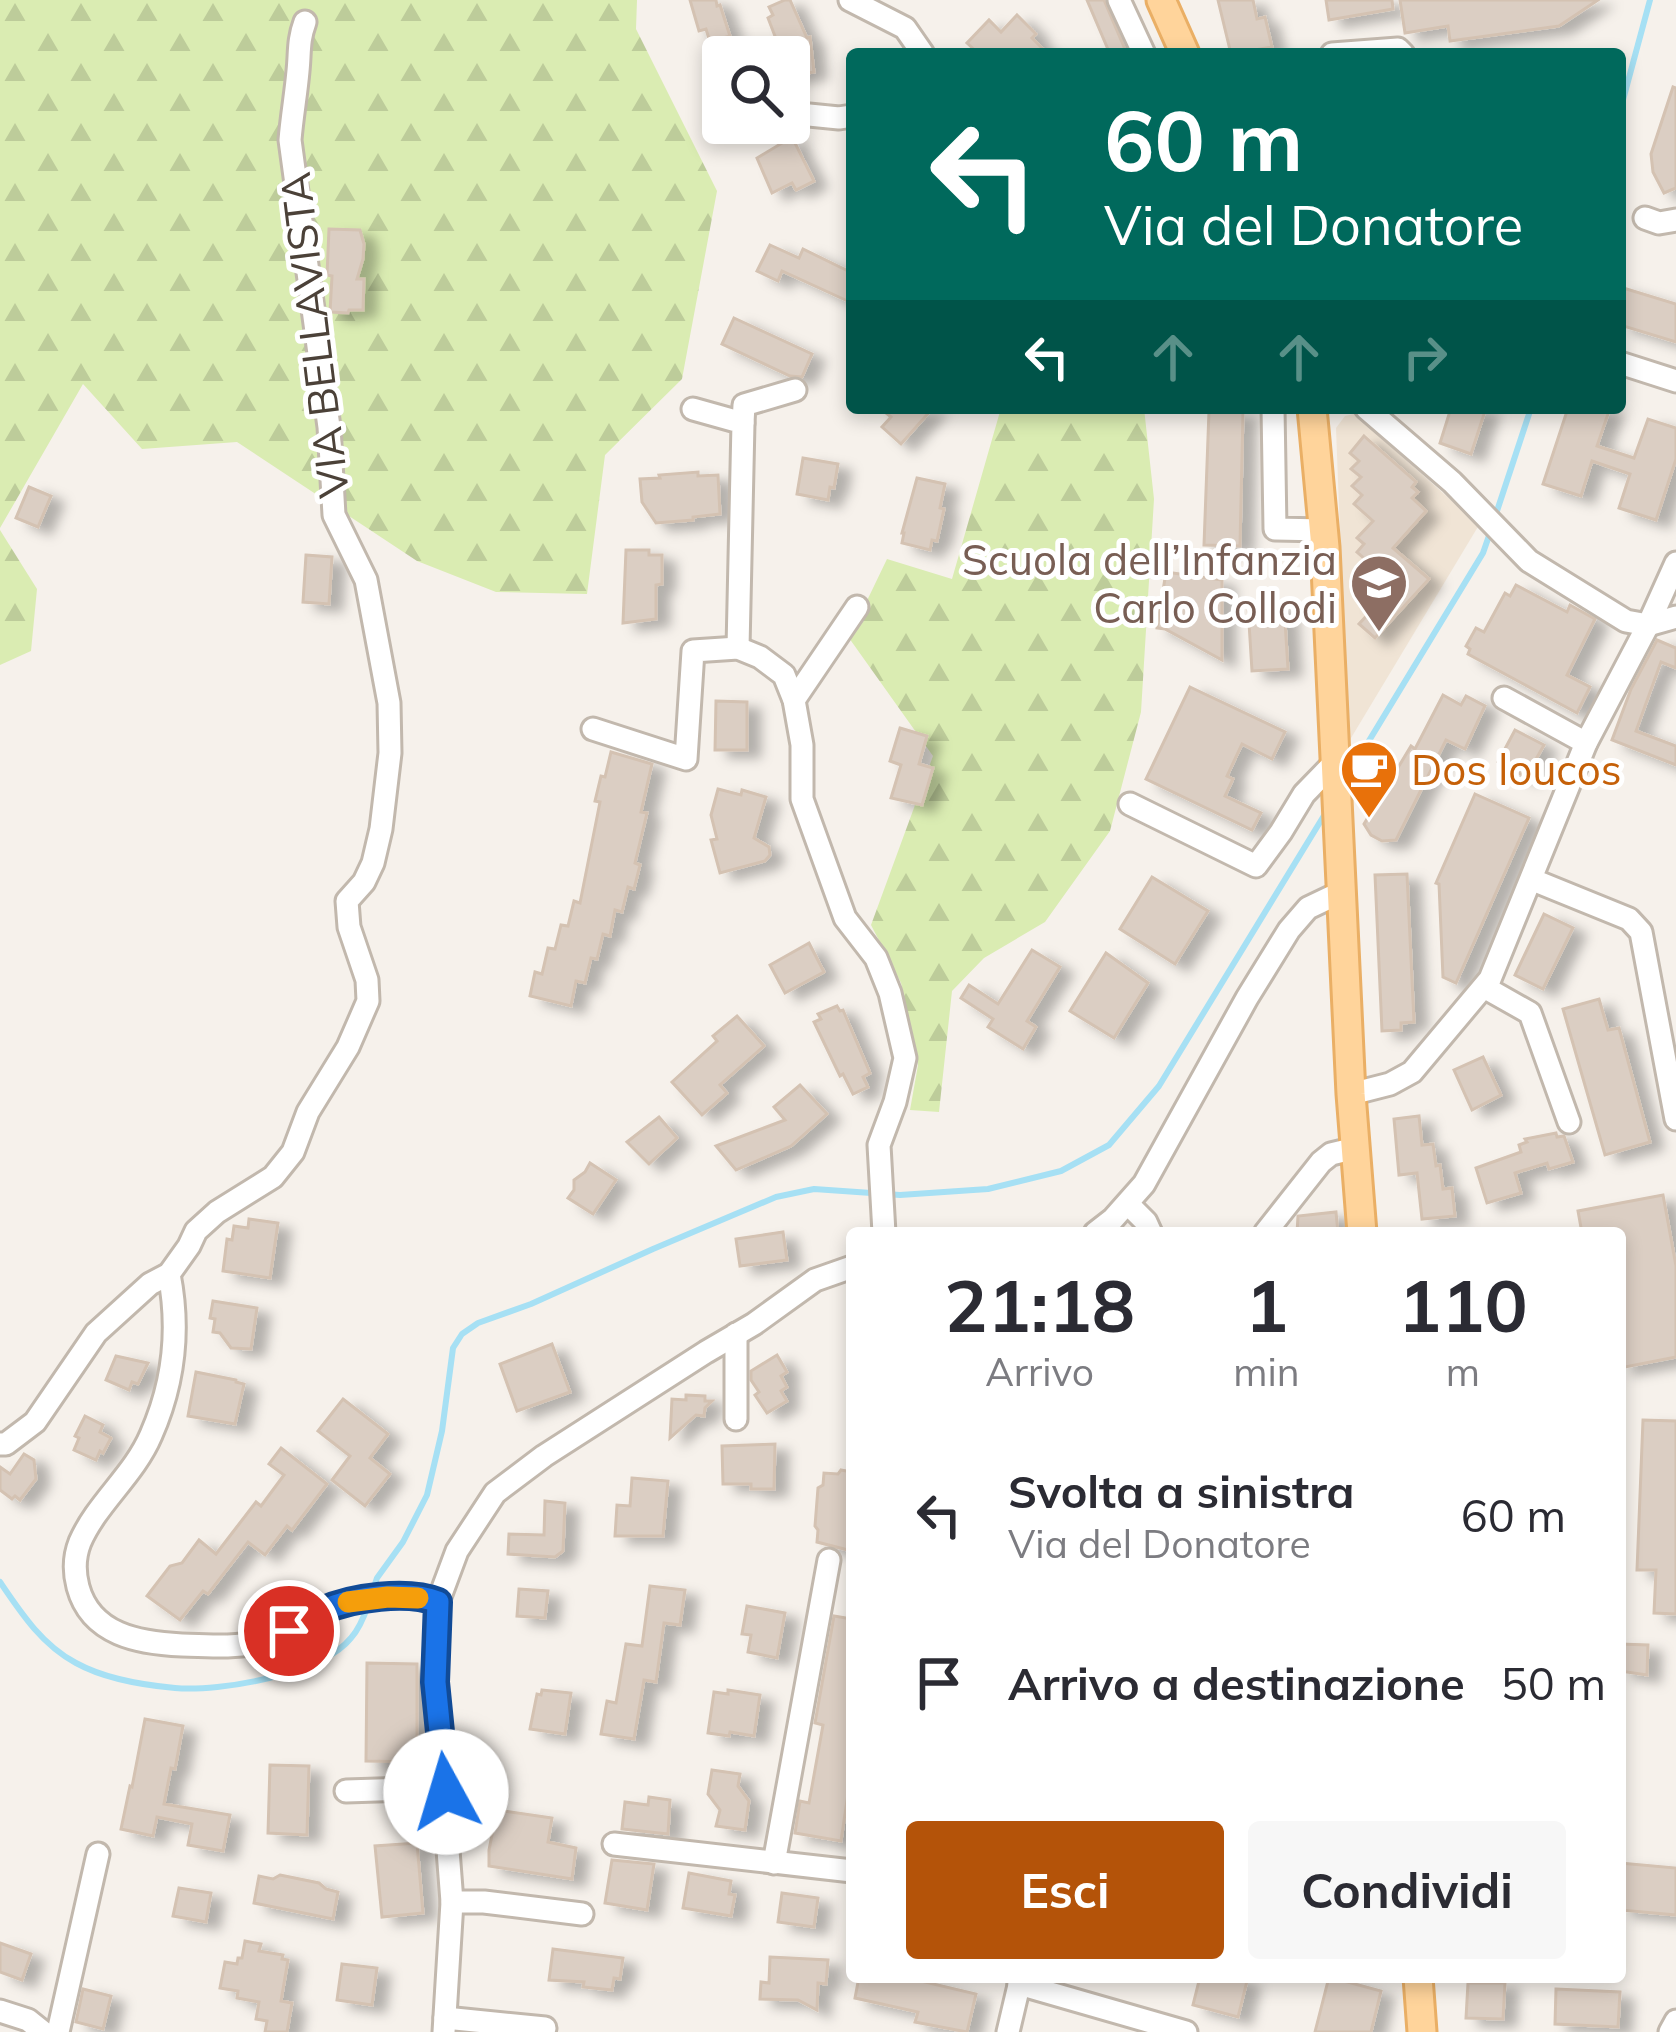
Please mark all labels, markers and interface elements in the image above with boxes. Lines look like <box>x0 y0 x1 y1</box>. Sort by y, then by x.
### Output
map controls <box>702 36 810 144</box>
button: search <box>702 36 810 144</box>
text: 60 m <box>1104 87 1303 192</box>
icon: left <box>906 96 1062 252</box>
street label: VIA BELLAVISTA <box>268 169 360 501</box>
text: Via del Donatore <box>1104 191 1523 259</box>
icon: left <box>1014 324 1080 390</box>
icon: ahead <box>1140 324 1206 390</box>
icon: ahead <box>1266 324 1332 390</box>
icon: right <box>1392 324 1458 390</box>
place label: Scuola dell’Infanzia Carlo Collodi <box>962 533 1337 634</box>
school or university icon: Scuola dell’Infanzia Carlo Collodi <box>1348 552 1410 634</box>
cafe icon: Dos loucos <box>1338 738 1400 820</box>
place label: Dos loucos <box>1411 743 1622 796</box>
text: 21:18 <box>944 1260 1135 1350</box>
text: 1 <box>1245 1260 1288 1350</box>
text: 110 <box>1398 1260 1528 1350</box>
text: Arrivo <box>985 1347 1094 1396</box>
text: min <box>1233 1347 1300 1396</box>
text: m <box>1446 1347 1480 1396</box>
text: Svolta a sinistra <box>1008 1463 1355 1519</box>
icon: left <box>906 1482 972 1548</box>
text: 60 m <box>1461 1487 1566 1543</box>
text: Via del Donatore <box>1008 1519 1311 1568</box>
pin <box>238 1580 340 1682</box>
icon: arrive <box>256 1598 322 1664</box>
icon: arrive <box>906 1650 972 1716</box>
text: Arrivo a destinazione <box>1008 1655 1465 1711</box>
text: 50 m <box>1501 1655 1606 1711</box>
position arrow <box>383 1729 509 1855</box>
button: Esci <box>906 1821 1224 1959</box>
button: Condividi <box>1248 1821 1566 1959</box>

